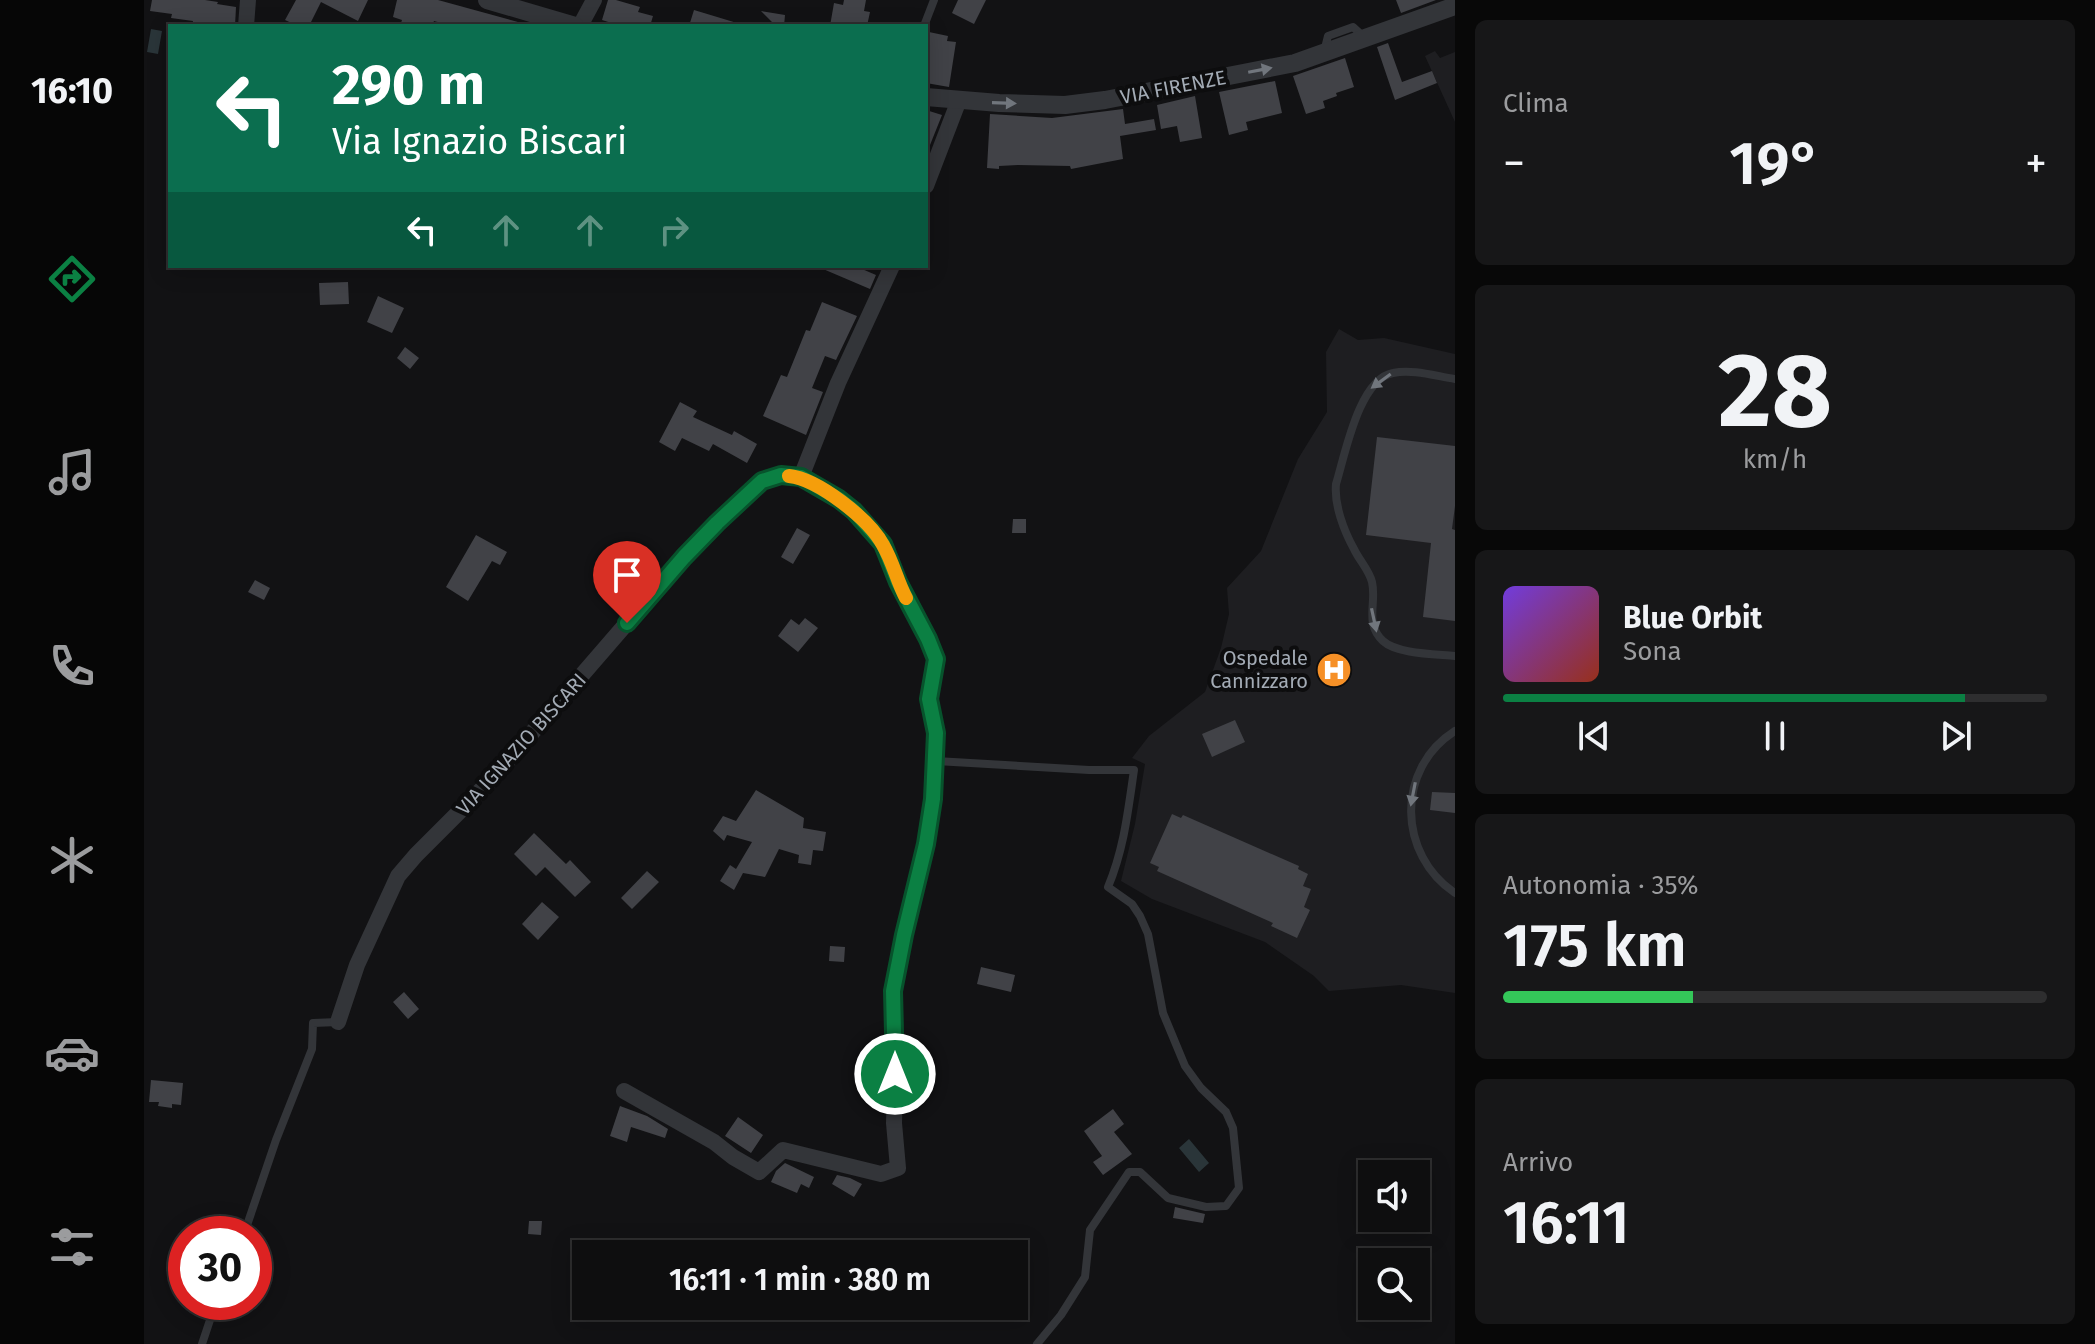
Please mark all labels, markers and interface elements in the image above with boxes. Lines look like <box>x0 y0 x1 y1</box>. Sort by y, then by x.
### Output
text: 290 m <box>332 52 485 119</box>
icon: left <box>200 56 304 160</box>
one-way arrow <box>1248 63 1273 76</box>
street label: VIA FIRENZE <box>1118 65 1228 109</box>
text: 16:10 <box>31 69 113 113</box>
text: Clima <box>1503 88 1569 119</box>
one-way arrow <box>992 97 1017 110</box>
text: Via Ignazio Biscari <box>332 120 627 164</box>
text: 19° <box>1729 128 1821 200</box>
text: − <box>1503 137 1525 190</box>
text: + <box>2025 137 2047 190</box>
icon: left <box>400 208 444 252</box>
icon: ahead <box>484 208 528 252</box>
icon: ahead <box>568 208 612 252</box>
icon: right <box>652 208 696 252</box>
icon: directions <box>44 251 100 307</box>
text: 28 <box>1718 329 1832 454</box>
one-way arrow <box>1370 373 1392 389</box>
icon: music <box>44 444 100 500</box>
text: km/h <box>1743 444 1807 475</box>
pin <box>593 541 661 623</box>
icon: arrive <box>605 553 649 597</box>
text: Blue Orbit <box>1623 600 1762 636</box>
one-way arrow <box>1368 608 1381 633</box>
text: Sona <box>1623 636 1682 667</box>
icon: phone <box>44 638 100 694</box>
place label: Ospedale Cannizzaro <box>1210 646 1308 693</box>
hospital icon: Ospedale Cannizzaro <box>1315 651 1353 689</box>
street label: VIA IGNAZIO BISCARI <box>451 668 591 820</box>
icon: previous <box>1572 714 1616 758</box>
icon: pause <box>1753 714 1797 758</box>
icon: next <box>1934 714 1978 758</box>
one-way arrow <box>1406 781 1419 806</box>
icon: climate <box>44 832 100 888</box>
text: Autonomia · 35% <box>1503 870 1698 901</box>
text: 175 km <box>1503 910 1687 982</box>
icon: car <box>44 1025 100 1081</box>
position arrow <box>853 1032 937 1116</box>
text: Arrivo <box>1503 1147 1573 1178</box>
map controls <box>1358 1160 1430 1320</box>
button: sound <box>1358 1160 1430 1232</box>
text: 16:11 <box>1503 1187 1630 1259</box>
speed limit sign: 30 <box>168 1216 272 1320</box>
icon: filters <box>44 1219 100 1275</box>
button: search <box>1358 1248 1430 1320</box>
text: 16:11 · 1 min · 380 m <box>669 1262 931 1298</box>

